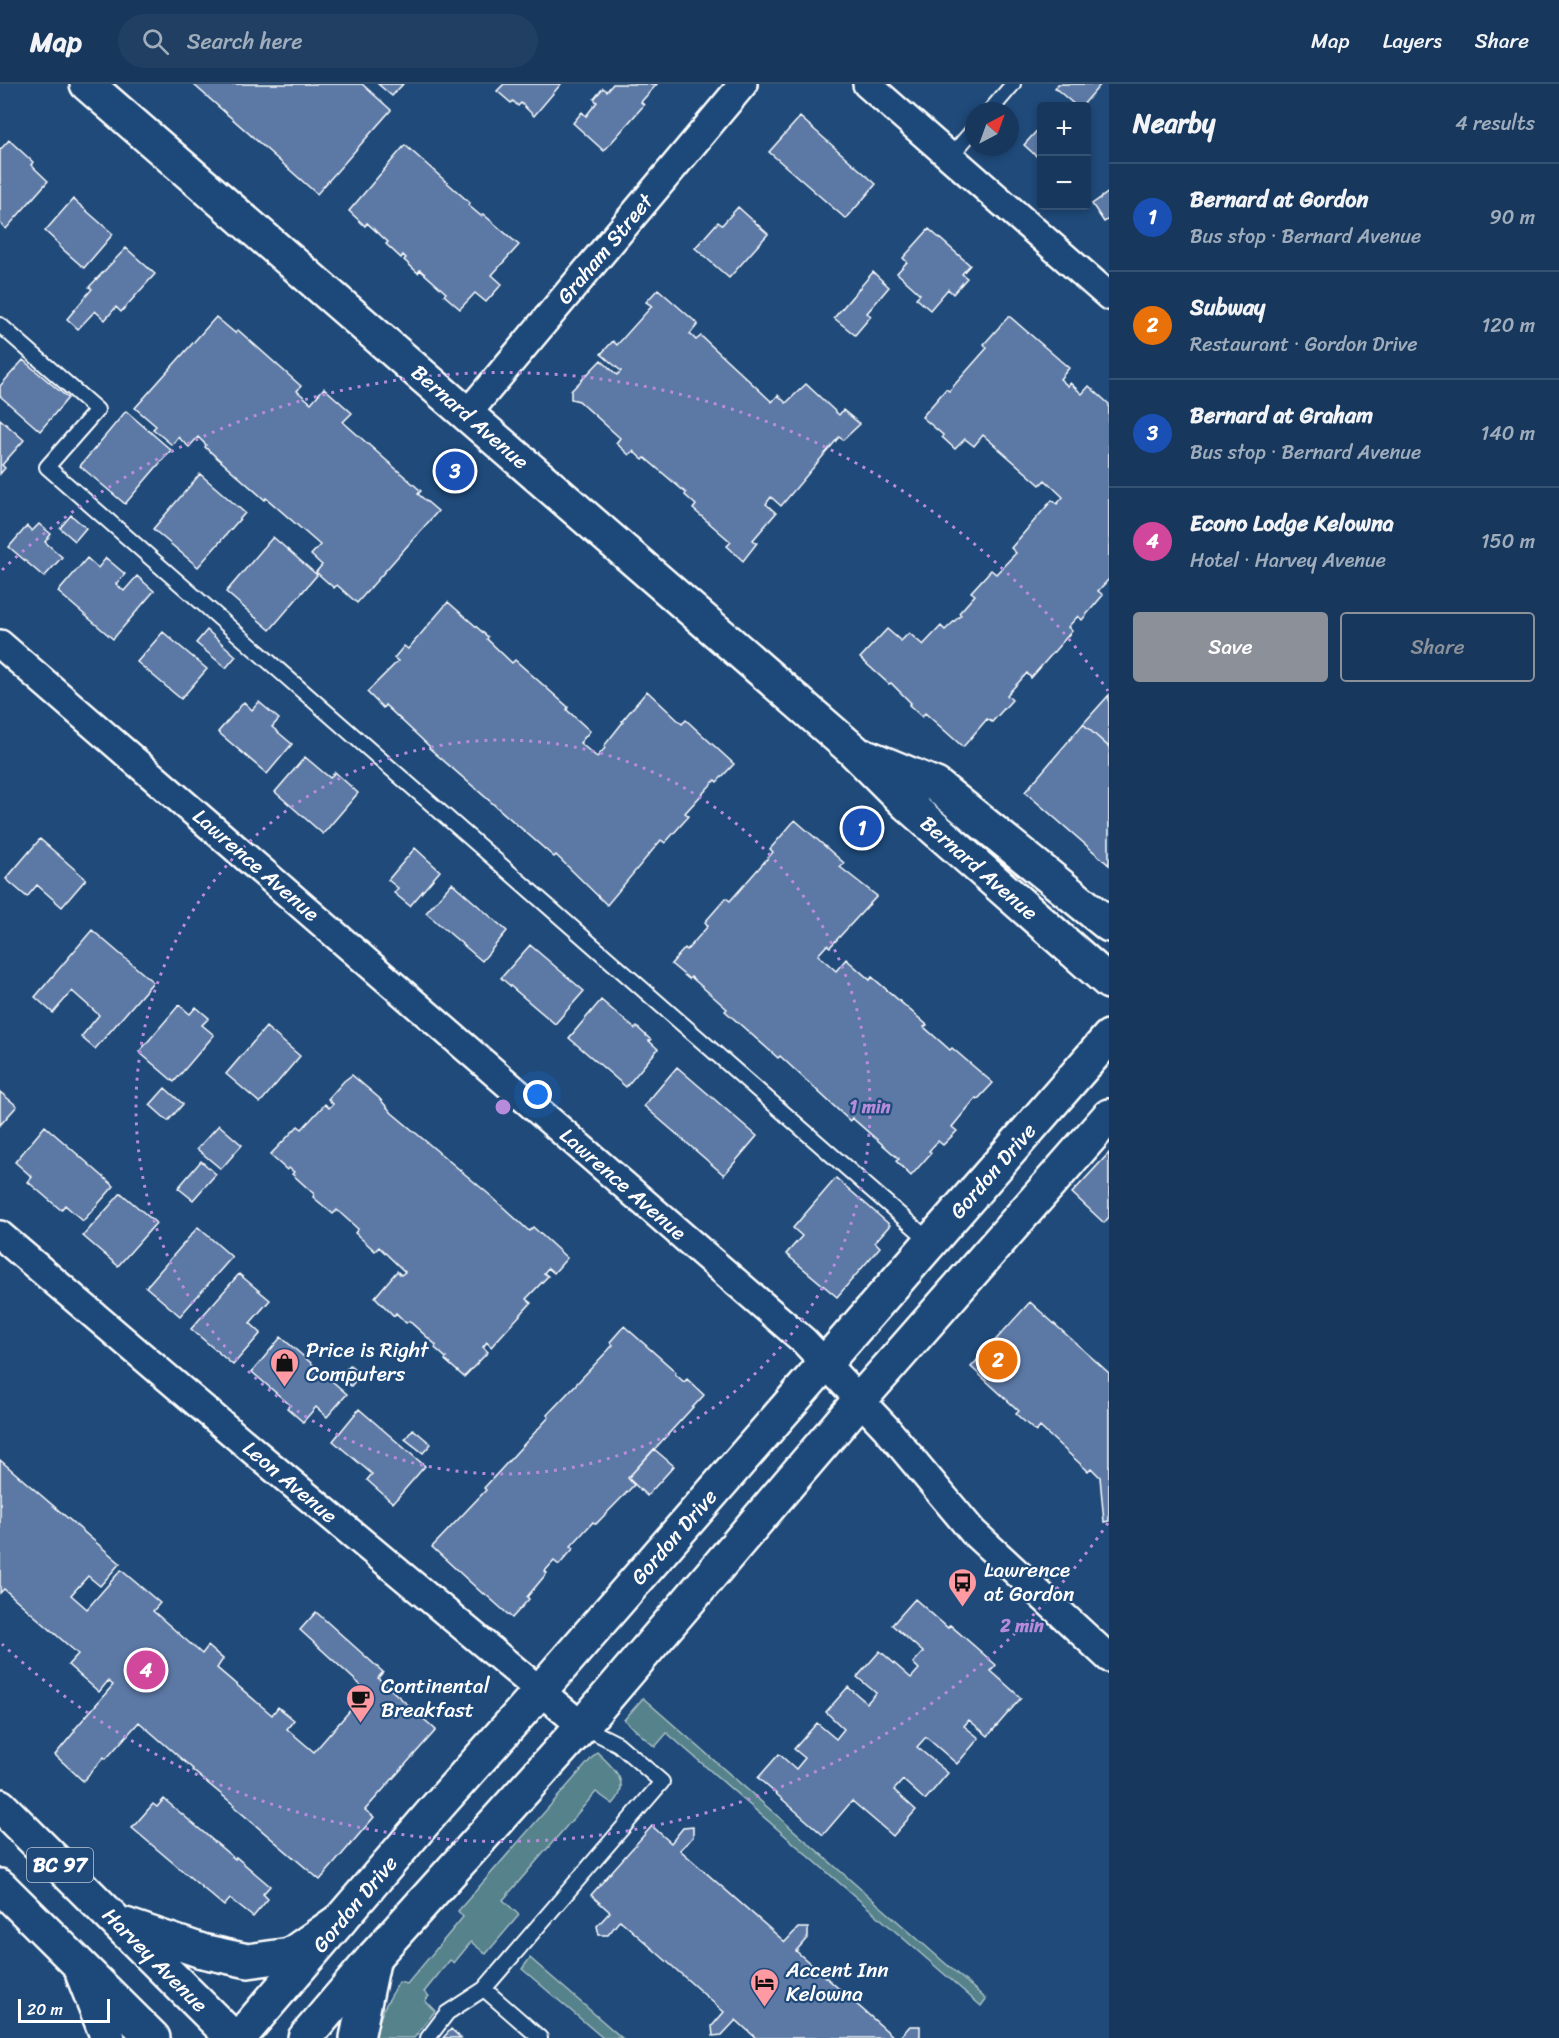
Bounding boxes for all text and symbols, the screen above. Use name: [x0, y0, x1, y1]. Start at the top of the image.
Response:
search box: [118, 14, 538, 68]
text: Map: [30, 17, 82, 66]
text: Search here: [187, 22, 303, 61]
text: Map: [1311, 22, 1350, 60]
text: Layers: [1383, 22, 1442, 60]
text: Share: [1475, 22, 1529, 60]
icon: search: [139, 25, 172, 58]
text: Nearby: [1133, 100, 1215, 146]
north arrow: [965, 102, 1019, 156]
map controls: [1037, 102, 1091, 210]
button: +: [1037, 102, 1091, 156]
text: 4 results: [1455, 106, 1535, 141]
button: −: [1037, 156, 1091, 210]
text: Bernard at Gordon: [1190, 180, 1368, 219]
street label: Graham Street: [547, 184, 664, 313]
text: 1: [1148, 200, 1157, 235]
text: 90 m: [1490, 200, 1535, 235]
text: Bus stop · Bernard Avenue: [1190, 219, 1421, 254]
text: Subway: [1190, 288, 1265, 327]
text: 2: [1147, 308, 1158, 343]
text: 120 m: [1482, 308, 1535, 343]
text: Restaurant · Gordon Drive: [1190, 327, 1417, 362]
street label: Bernard Avenue: [402, 355, 538, 480]
text: Bernard at Graham: [1190, 396, 1373, 435]
text: 3: [1147, 416, 1158, 451]
text: 140 m: [1481, 416, 1535, 451]
text: Bus stop · Bernard Avenue: [1190, 435, 1421, 470]
pin: 3: [436, 448, 474, 494]
text: Econo Lodge Kelowna: [1190, 504, 1394, 543]
text: 4: [1146, 524, 1159, 559]
text: 150 m: [1481, 524, 1535, 559]
text: Hotel · Harvey Avenue: [1190, 543, 1386, 578]
button: Save: [1133, 612, 1328, 682]
button: Share: [1340, 612, 1535, 682]
street label: Lawrence Avenue: [184, 799, 328, 931]
pin: 1: [842, 806, 882, 850]
street label: Bernard Avenue: [911, 806, 1047, 931]
your location: [523, 1080, 552, 1109]
text: 1 min: [850, 1091, 891, 1123]
centre of rings: [493, 1097, 513, 1117]
street label: Gordon Drive: [940, 1114, 1046, 1228]
street label: Lawrence Avenue: [551, 1118, 695, 1250]
place label: Price is Right Computers: [306, 1331, 430, 1393]
pin: 2: [978, 1338, 1018, 1382]
shop icon: Price is Right Computers: [269, 1346, 301, 1388]
street label: Leon Avenue: [234, 1430, 346, 1534]
street label: Gordon Drive: [621, 1480, 727, 1594]
place label: Lawrence at Gordon: [984, 1551, 1074, 1613]
bus stop icon: Lawrence at Gordon: [947, 1566, 979, 1608]
text: 2 min: [999, 1610, 1044, 1642]
pin: 4: [126, 1648, 166, 1692]
place label: Continental Breakfast: [381, 1667, 491, 1729]
cafe icon: Continental Breakfast: [344, 1682, 376, 1724]
street label: Gordon Drive: [302, 1846, 408, 1962]
road number: BC 97: [27, 1848, 93, 1882]
street label: Harvey Avenue: [93, 1898, 217, 2022]
place label: Accent Inn Kelowna: [785, 1951, 889, 2013]
hotel icon: Accent Inn Kelowna: [749, 1966, 781, 2008]
text: 20 m: [27, 1995, 63, 2024]
scale bar: [18, 1996, 110, 2024]

